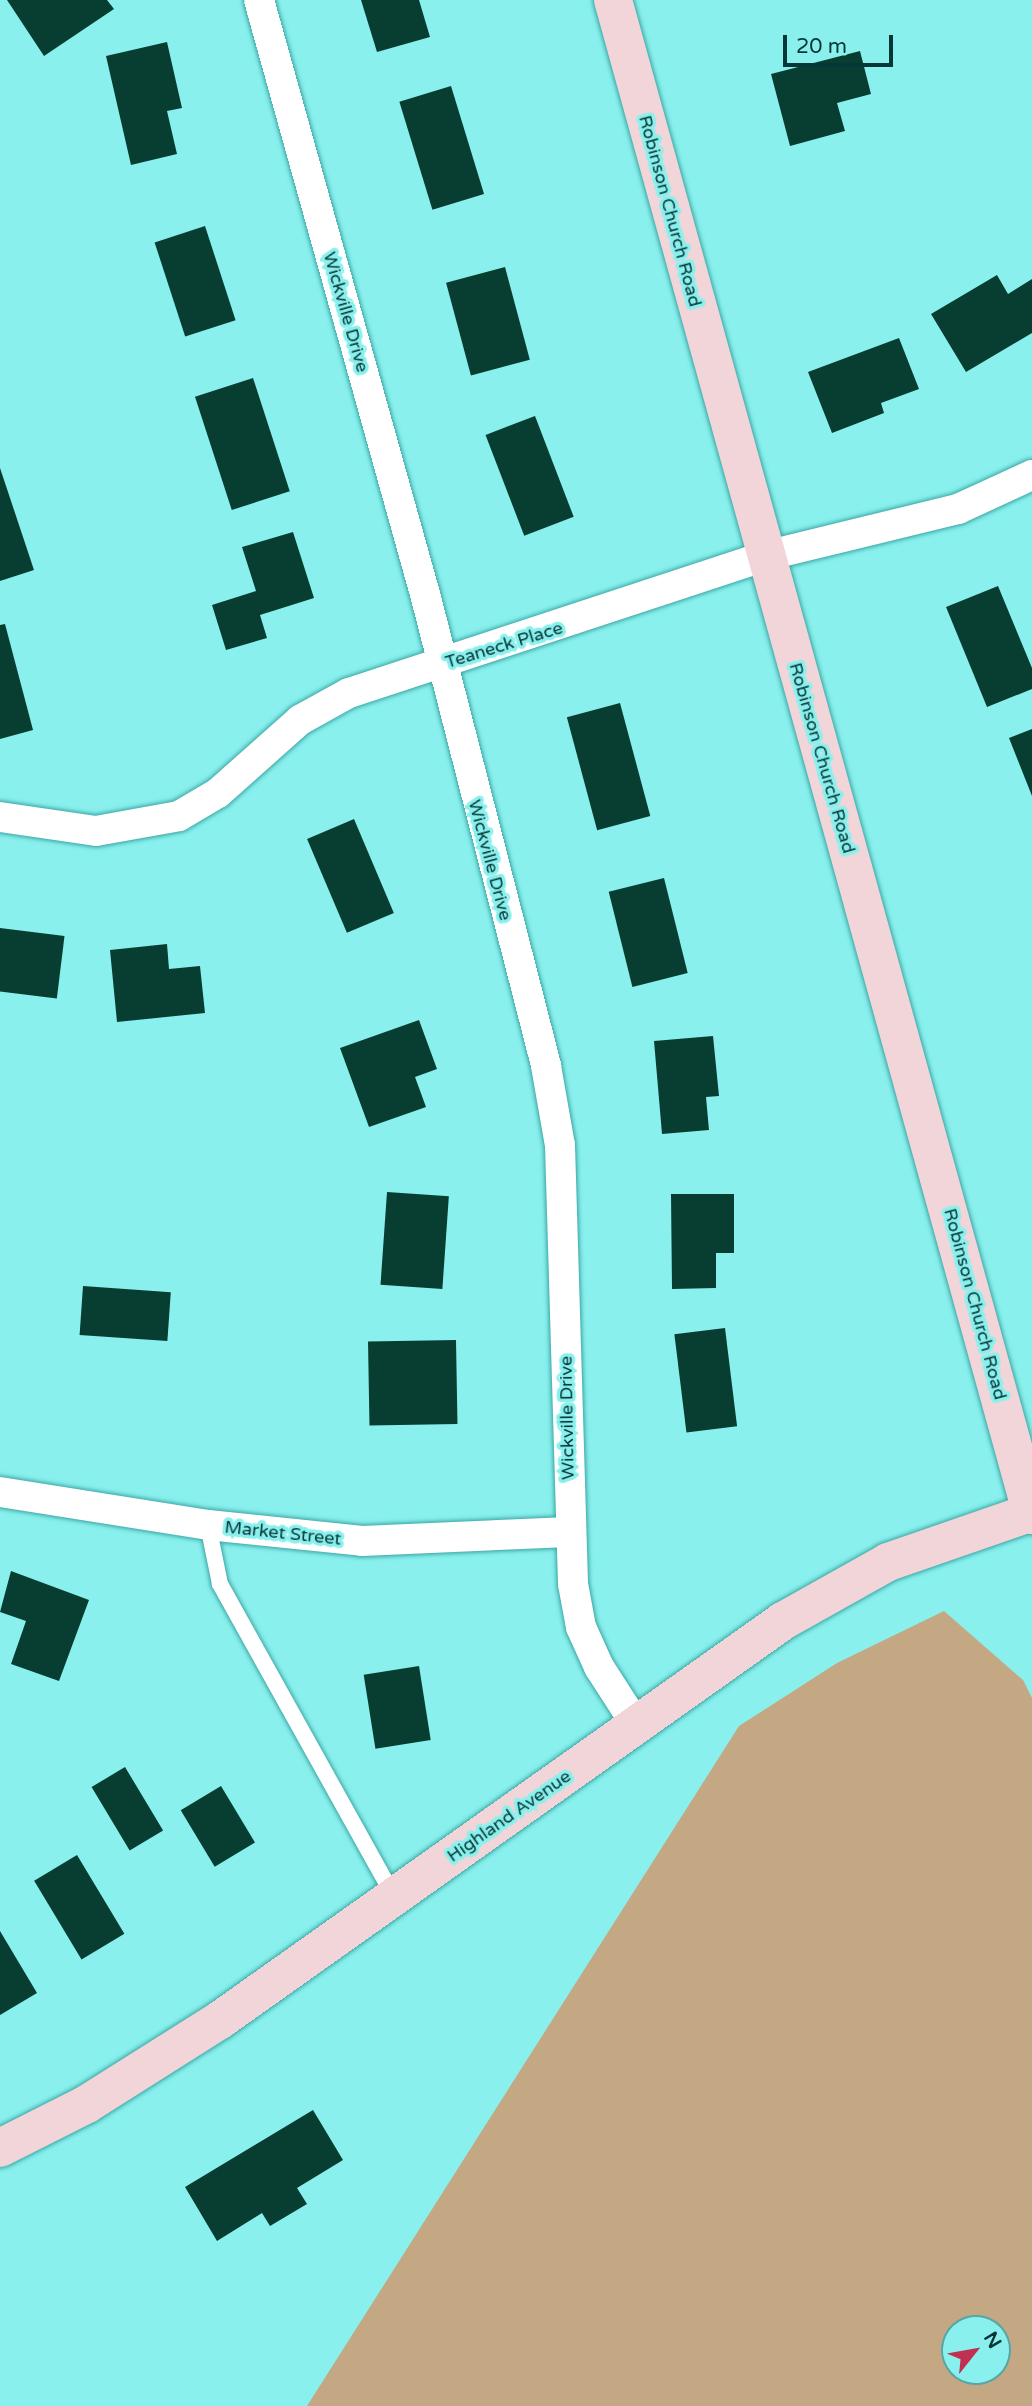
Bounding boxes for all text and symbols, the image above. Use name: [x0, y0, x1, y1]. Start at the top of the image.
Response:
scale bar: [787, 21, 897, 65]
text: 20 m: [796, 34, 847, 59]
street label: Robinson Church Road: [634, 113, 706, 309]
street label: Wickville Drive: [319, 249, 373, 375]
street label: Teaneck Place: [443, 617, 565, 673]
street label: Robinson Church Road: [784, 660, 860, 856]
street label: Wickville Drive: [464, 797, 516, 923]
street label: Robinson Church Road: [939, 1206, 1011, 1402]
street label: Wickville Drive: [555, 1356, 579, 1480]
street label: Market Street: [224, 1516, 342, 1550]
street label: Highland Avenue: [443, 1765, 575, 1867]
north arrow: [941, 2315, 1011, 2385]
text: N: [979, 2328, 1006, 2352]

